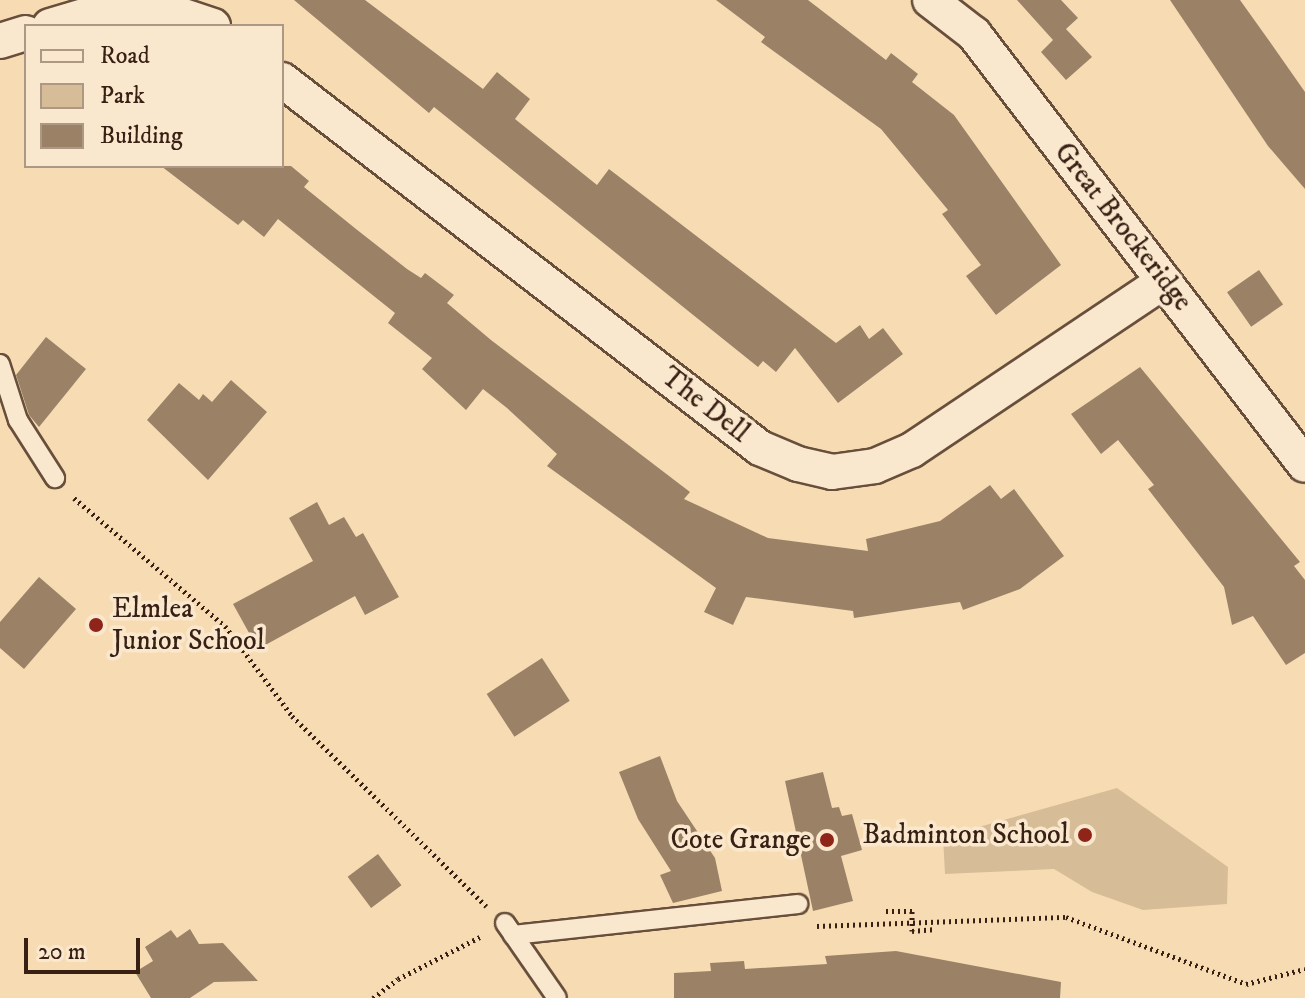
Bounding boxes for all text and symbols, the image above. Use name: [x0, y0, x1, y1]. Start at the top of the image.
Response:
legend: [24, 24, 284, 168]
text: Road: [100, 41, 150, 71]
text: Park: [100, 81, 145, 111]
text: Building: [100, 121, 183, 151]
street label: Great Brockeridge: [1047, 136, 1199, 318]
street label: The Dell: [654, 360, 756, 450]
place label: Elmlea Junior School: [112, 592, 265, 658]
marker: Elmlea Junior School: [87, 616, 105, 634]
place label: Badminton School: [863, 818, 1069, 852]
place label: Cote Grange: [670, 823, 811, 857]
marker: Badminton School: [1076, 826, 1094, 844]
marker: Cote Grange: [818, 831, 836, 849]
scale bar: [28, 922, 144, 972]
text: 20 m: [38, 937, 86, 967]

